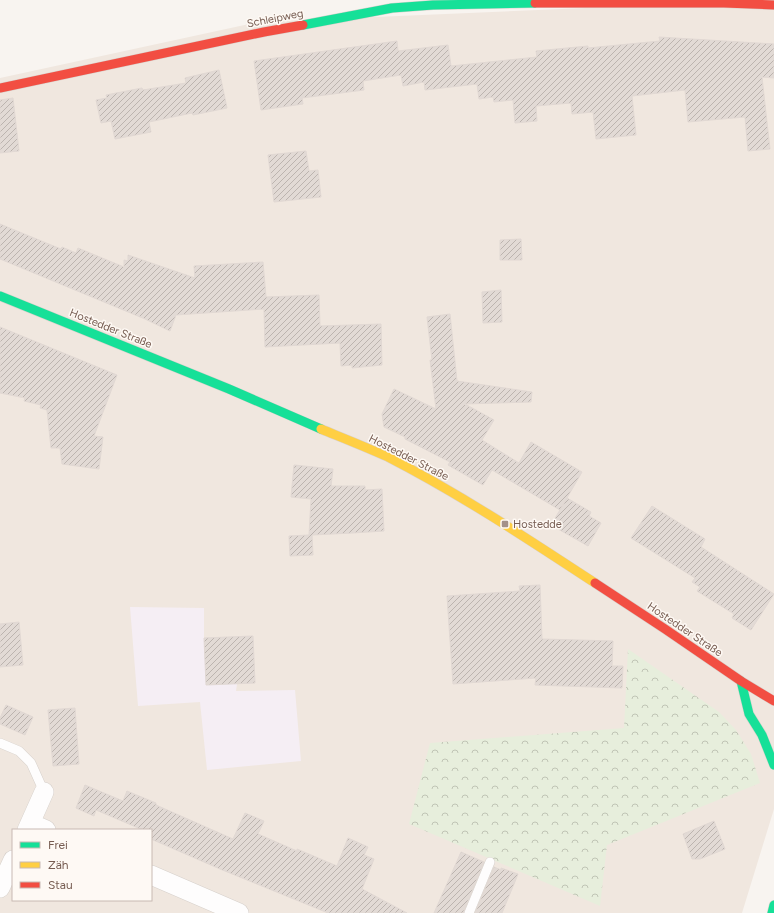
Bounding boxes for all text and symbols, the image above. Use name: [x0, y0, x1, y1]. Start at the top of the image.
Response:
street label: Schleipweg: [246, 7, 304, 30]
street label: Hostedder Straße: [68, 306, 154, 351]
street label: Hostedder Straße: [367, 432, 451, 483]
place label: Hostedde: [513, 518, 562, 531]
marker: Hostedde: [500, 519, 510, 529]
street label: Hostedder Straße: [645, 600, 725, 659]
legend: [12, 829, 152, 901]
text: Frei: [48, 838, 68, 852]
text: Zäh: [48, 858, 69, 872]
text: Stau: [48, 878, 73, 892]

